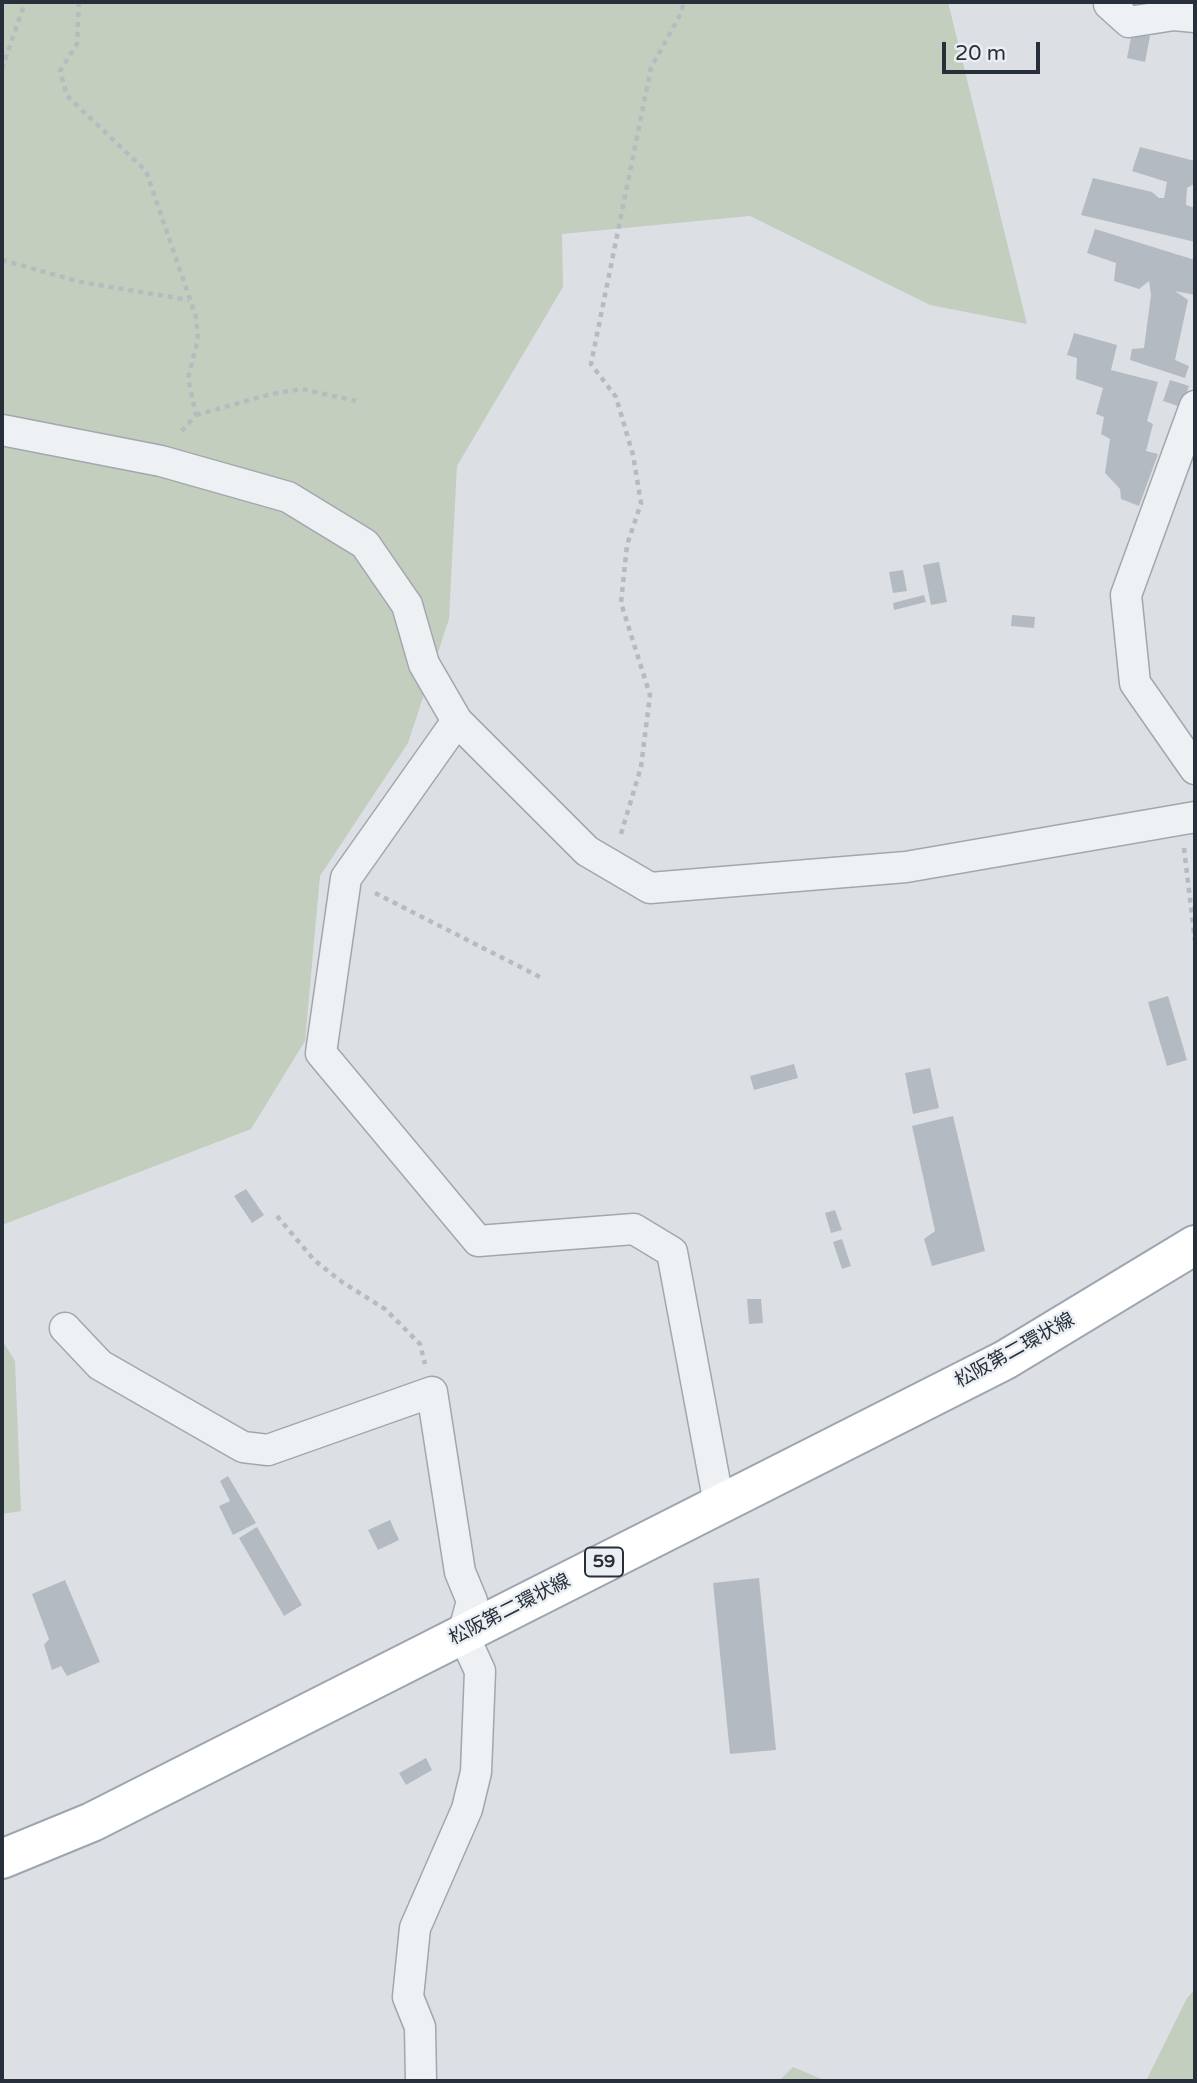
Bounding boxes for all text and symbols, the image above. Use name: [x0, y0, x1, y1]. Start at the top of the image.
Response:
scale bar: [945, 28, 1043, 72]
text: 20 m: [955, 41, 1006, 66]
street label: 松阪第二環状線: [951, 1309, 1079, 1393]
road number: 59: [585, 1548, 623, 1576]
street label: 松阪第二環状線: [446, 1570, 574, 1650]

